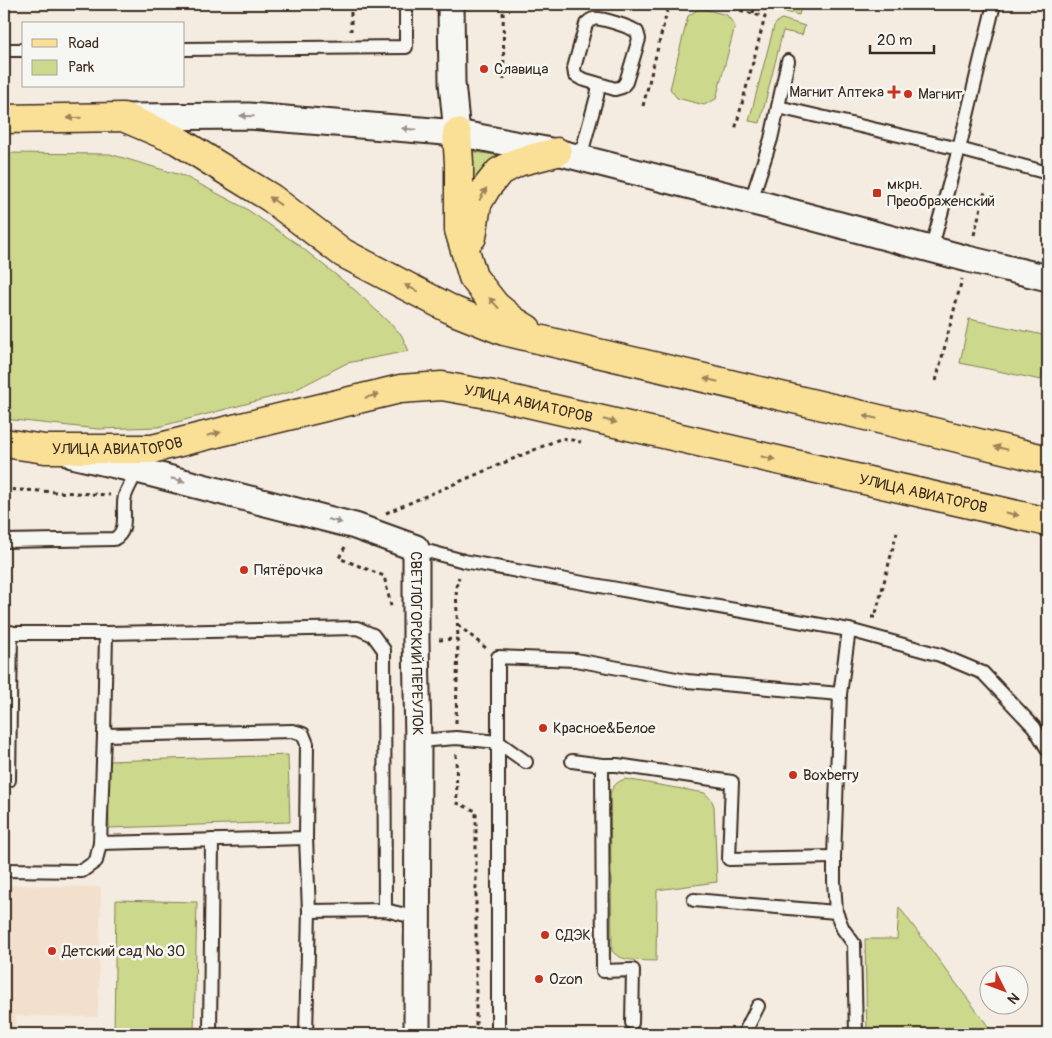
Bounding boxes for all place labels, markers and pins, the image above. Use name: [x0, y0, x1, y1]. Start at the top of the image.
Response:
place label: Славица: [494, 60, 549, 79]
marker: Славица: [478, 63, 490, 75]
place label: Магнит Аптека: [789, 83, 884, 102]
place label: Магнит: [918, 85, 963, 104]
marker: Магнит Аптека: [888, 86, 900, 98]
marker: Магнит: [902, 88, 914, 100]
place label: мкрн. Преображенский: [887, 175, 995, 211]
marker: мкрн. Преображенский: [871, 187, 883, 199]
place label: Пятёрочка: [254, 561, 323, 580]
marker: Пятёрочка: [238, 564, 250, 576]
place label: Красное&Белое: [553, 719, 656, 738]
marker: Красное&Белое: [537, 722, 549, 734]
place label: Boxberry: [803, 766, 859, 785]
marker: Boxberry: [787, 769, 799, 781]
place label: СДЭК: [555, 926, 591, 945]
marker: СДЭК: [539, 929, 551, 941]
place label: Детский сад № 30: [61, 942, 185, 961]
marker: Детский сад № 30: [46, 945, 58, 957]
place label: Ozon: [549, 970, 583, 989]
marker: Ozon: [533, 973, 545, 985]

